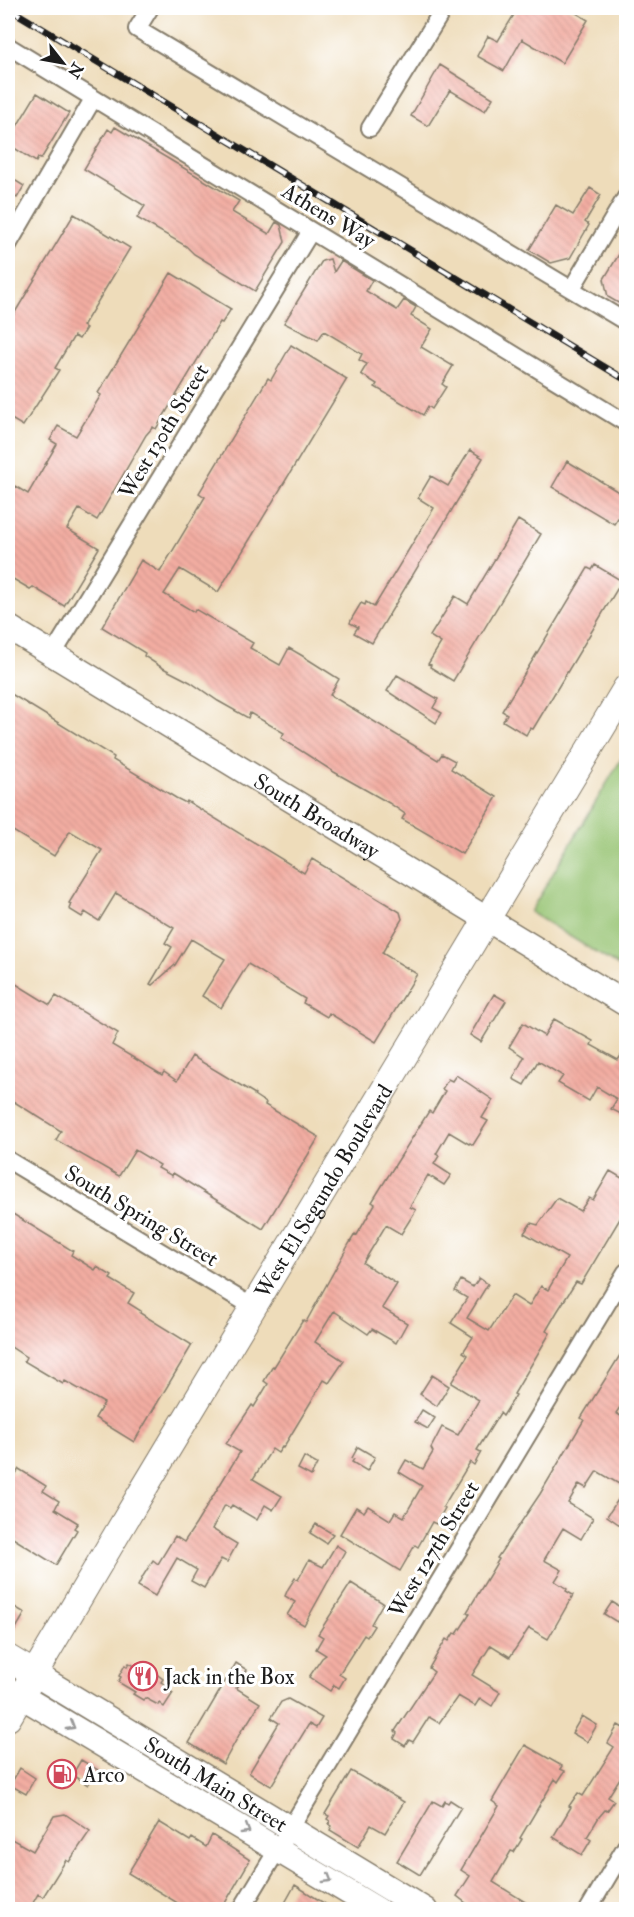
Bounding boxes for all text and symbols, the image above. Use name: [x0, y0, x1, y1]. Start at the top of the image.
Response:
north arrow: [33, 33, 93, 93]
text: N: [62, 58, 88, 82]
street label: Athens Way: [276, 176, 381, 255]
street label: West 130th Street: [112, 359, 215, 505]
street label: South Broadway: [248, 767, 385, 866]
street label: West El Segundo Boulevard: [248, 1079, 399, 1304]
street label: South Spring Street: [59, 1159, 224, 1274]
street label: West 127th Street: [382, 1476, 486, 1624]
restaurant icon: Jack in the Box: [127, 1660, 159, 1692]
place label: Jack in the Box: [163, 1663, 295, 1691]
one-way arrow: [65, 1719, 75, 1730]
street label: South Main Street: [139, 1731, 292, 1839]
fuel station icon: Arco: [46, 1758, 78, 1790]
place label: Arco: [82, 1761, 124, 1789]
one-way arrow: [240, 1823, 250, 1835]
one-way arrow: [322, 1872, 332, 1884]

